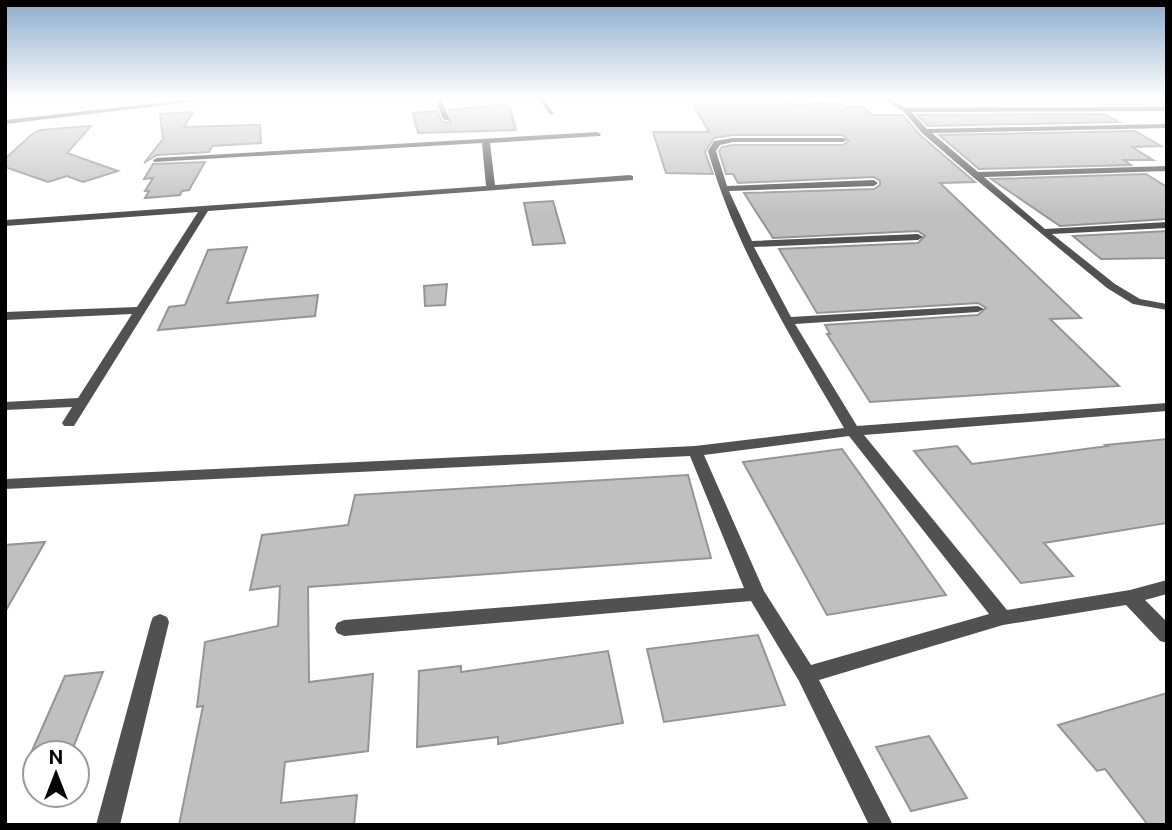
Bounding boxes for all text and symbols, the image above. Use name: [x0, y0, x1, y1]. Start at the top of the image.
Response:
north arrow: [21, 739, 91, 809]
text: N: [49, 746, 63, 768]

